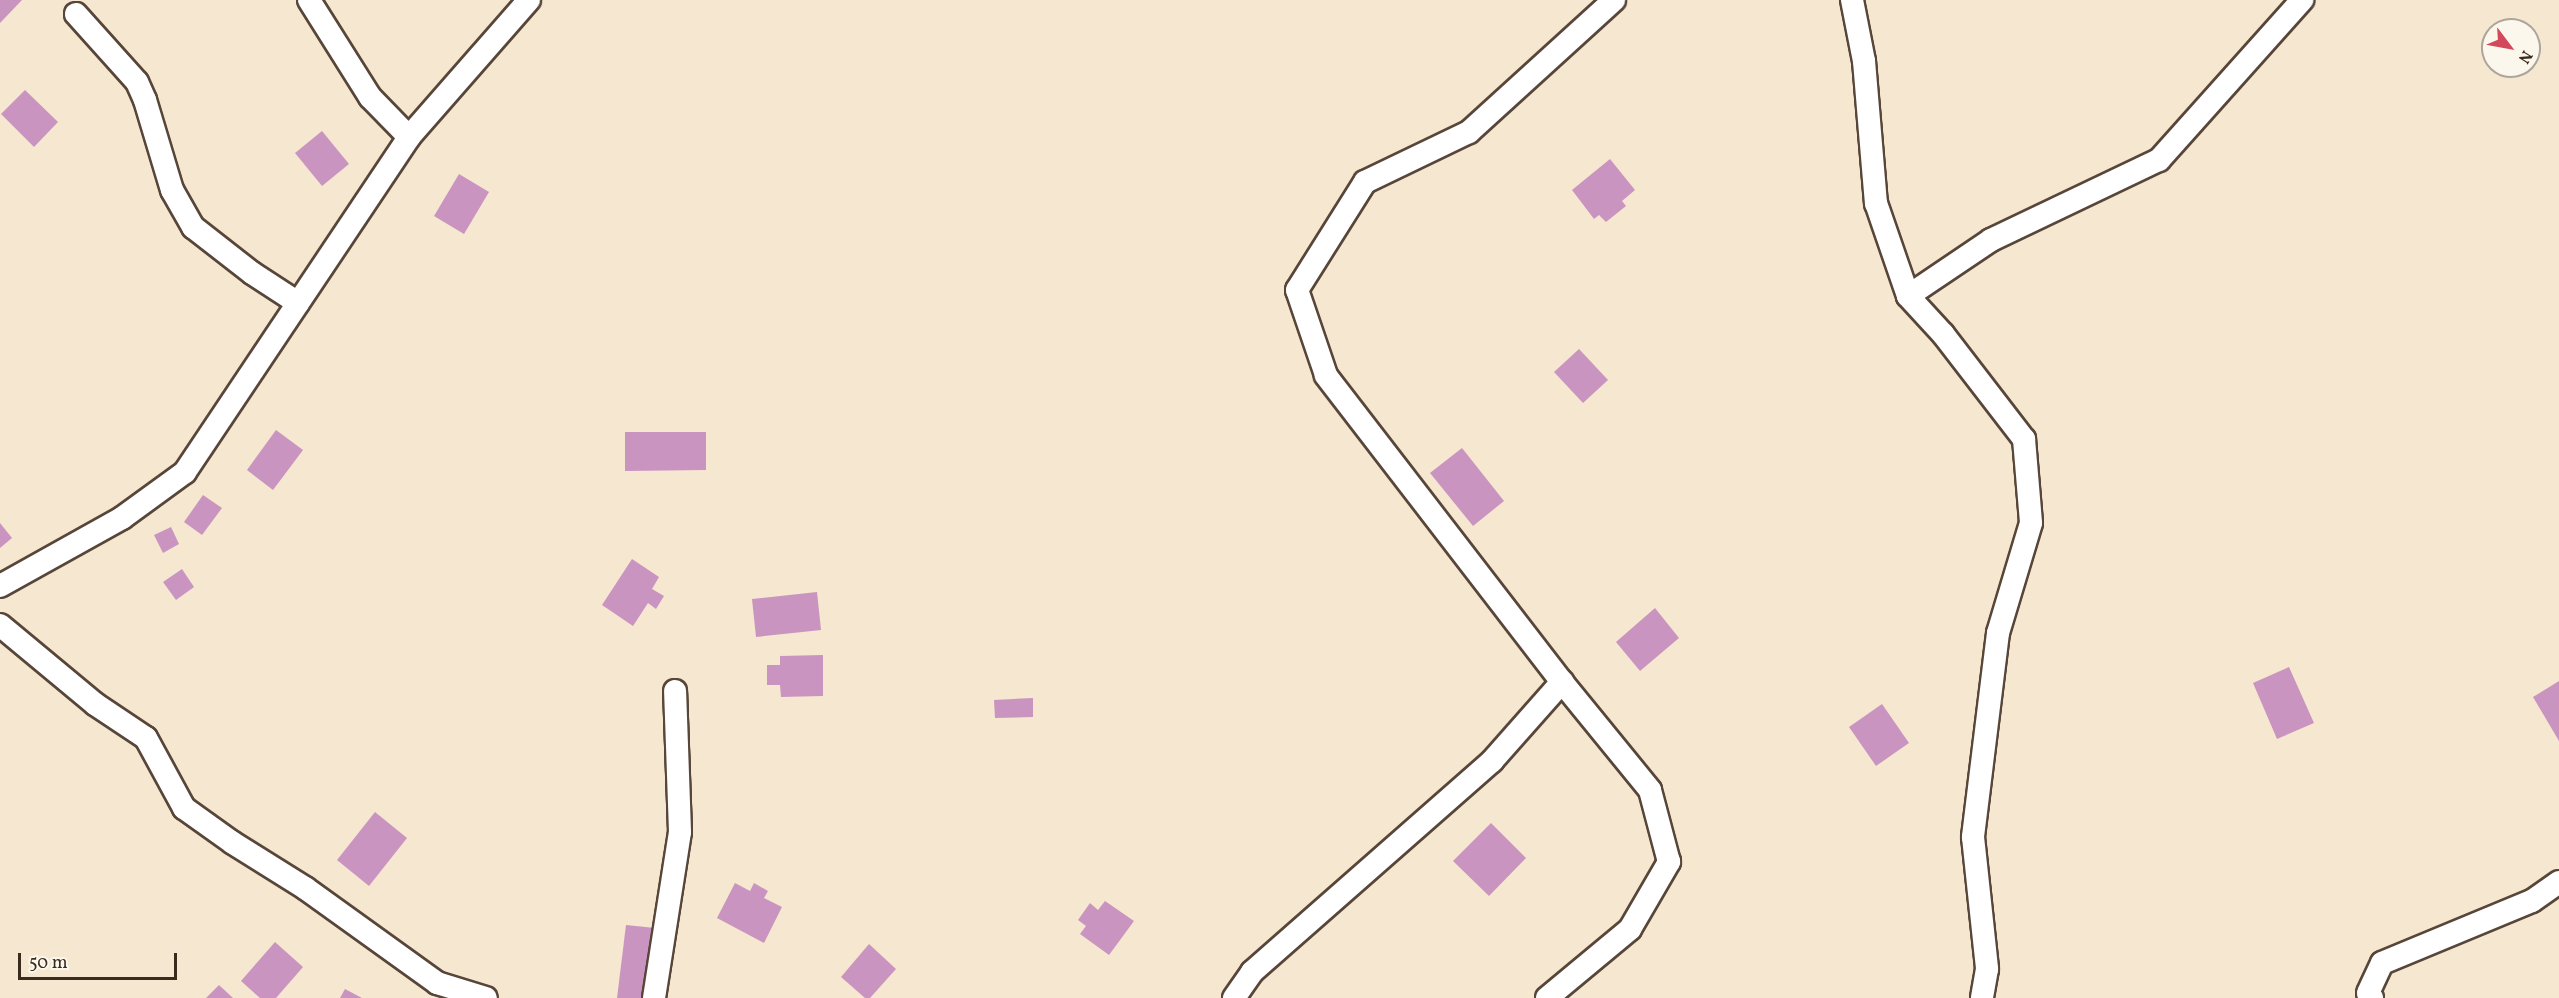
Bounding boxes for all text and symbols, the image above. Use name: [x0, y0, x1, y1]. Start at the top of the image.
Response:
north arrow: [2481, 18, 2541, 78]
text: N: [2512, 46, 2537, 67]
scale bar: [21, 941, 180, 979]
text: 50 m: [29, 951, 68, 976]

